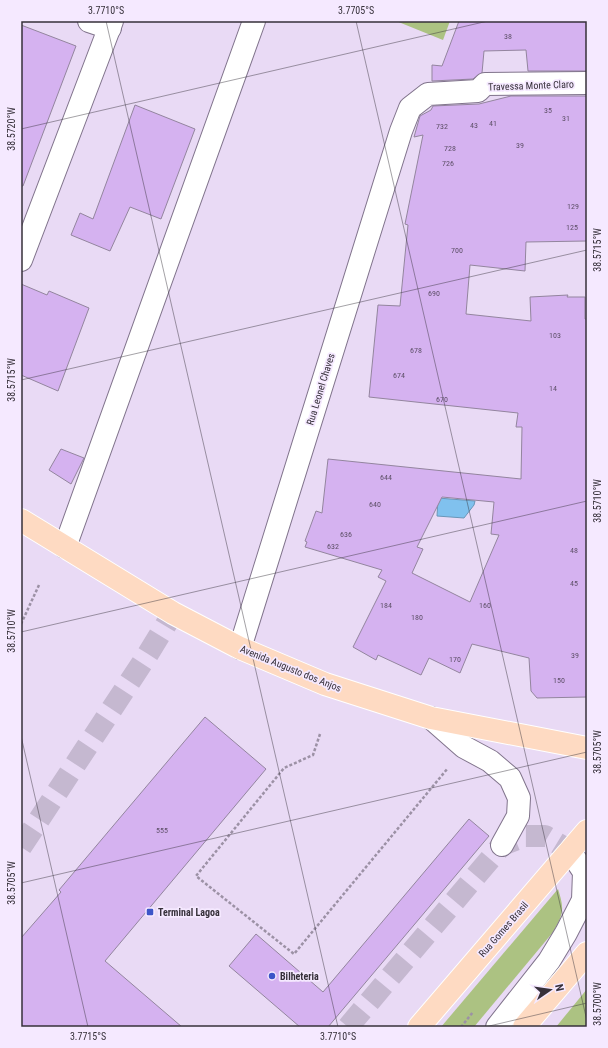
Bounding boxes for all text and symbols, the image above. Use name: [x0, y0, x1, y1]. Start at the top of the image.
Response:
text: 3.7710°S: [88, 5, 124, 16]
text: 3.7705°S: [338, 5, 374, 16]
house number: 38: [504, 32, 512, 41]
street label: Travessa Monte Claro: [488, 79, 574, 92]
house number: 35: [544, 106, 552, 115]
text: 38.5720°W: [6, 107, 17, 151]
house number: 31: [562, 114, 570, 123]
house number: 41: [489, 119, 497, 128]
house number: 43: [470, 121, 478, 130]
house number: 732: [436, 122, 448, 131]
house number: 39: [516, 141, 524, 150]
house number: 728: [444, 144, 456, 153]
house number: 726: [442, 159, 454, 168]
house number: 129: [567, 202, 579, 211]
house number: 125: [566, 223, 578, 232]
text: 38.5715°W: [592, 228, 603, 272]
house number: 700: [451, 246, 463, 255]
house number: 690: [428, 289, 440, 298]
house number: 103: [549, 331, 561, 340]
house number: 678: [410, 346, 422, 355]
street label: Rua Leonel Chaves: [304, 352, 337, 426]
text: 38.5715°W: [6, 358, 17, 402]
house number: 674: [393, 371, 405, 380]
house number: 14: [549, 384, 557, 393]
house number: 670: [436, 395, 448, 404]
house number: 644: [380, 473, 392, 482]
text: 38.5710°W: [592, 479, 603, 523]
house number: 640: [369, 500, 381, 509]
house number: 636: [340, 530, 352, 539]
house number: 632: [327, 542, 339, 551]
house number: 48: [570, 546, 578, 555]
house number: 45: [570, 579, 578, 588]
house number: 184: [380, 601, 392, 610]
house number: 160: [479, 601, 491, 610]
text: 38.5710°W: [6, 609, 17, 653]
house number: 180: [411, 613, 423, 622]
street label: Avenida Augusto dos Anjos: [239, 643, 343, 694]
house number: 39: [571, 651, 579, 660]
house number: 170: [449, 655, 461, 664]
house number: 150: [553, 676, 565, 685]
text: 38.5705°W: [592, 730, 603, 774]
house number: 555: [156, 826, 168, 835]
text: 38.5705°W: [6, 861, 17, 905]
street label: Rua Gomes Brasil: [476, 899, 530, 959]
marker: Terminal Lagoa: [145, 907, 155, 917]
place label: Terminal Lagoa: [158, 907, 220, 918]
north arrow: [530, 970, 570, 1010]
marker: Bilheteria: [267, 971, 277, 981]
place label: Bilheteria: [280, 971, 319, 982]
text: 38.5700°W: [592, 982, 603, 1026]
text: N: [552, 983, 566, 993]
text: 3.7715°S: [70, 1031, 106, 1042]
text: 3.7710°S: [320, 1031, 356, 1042]

